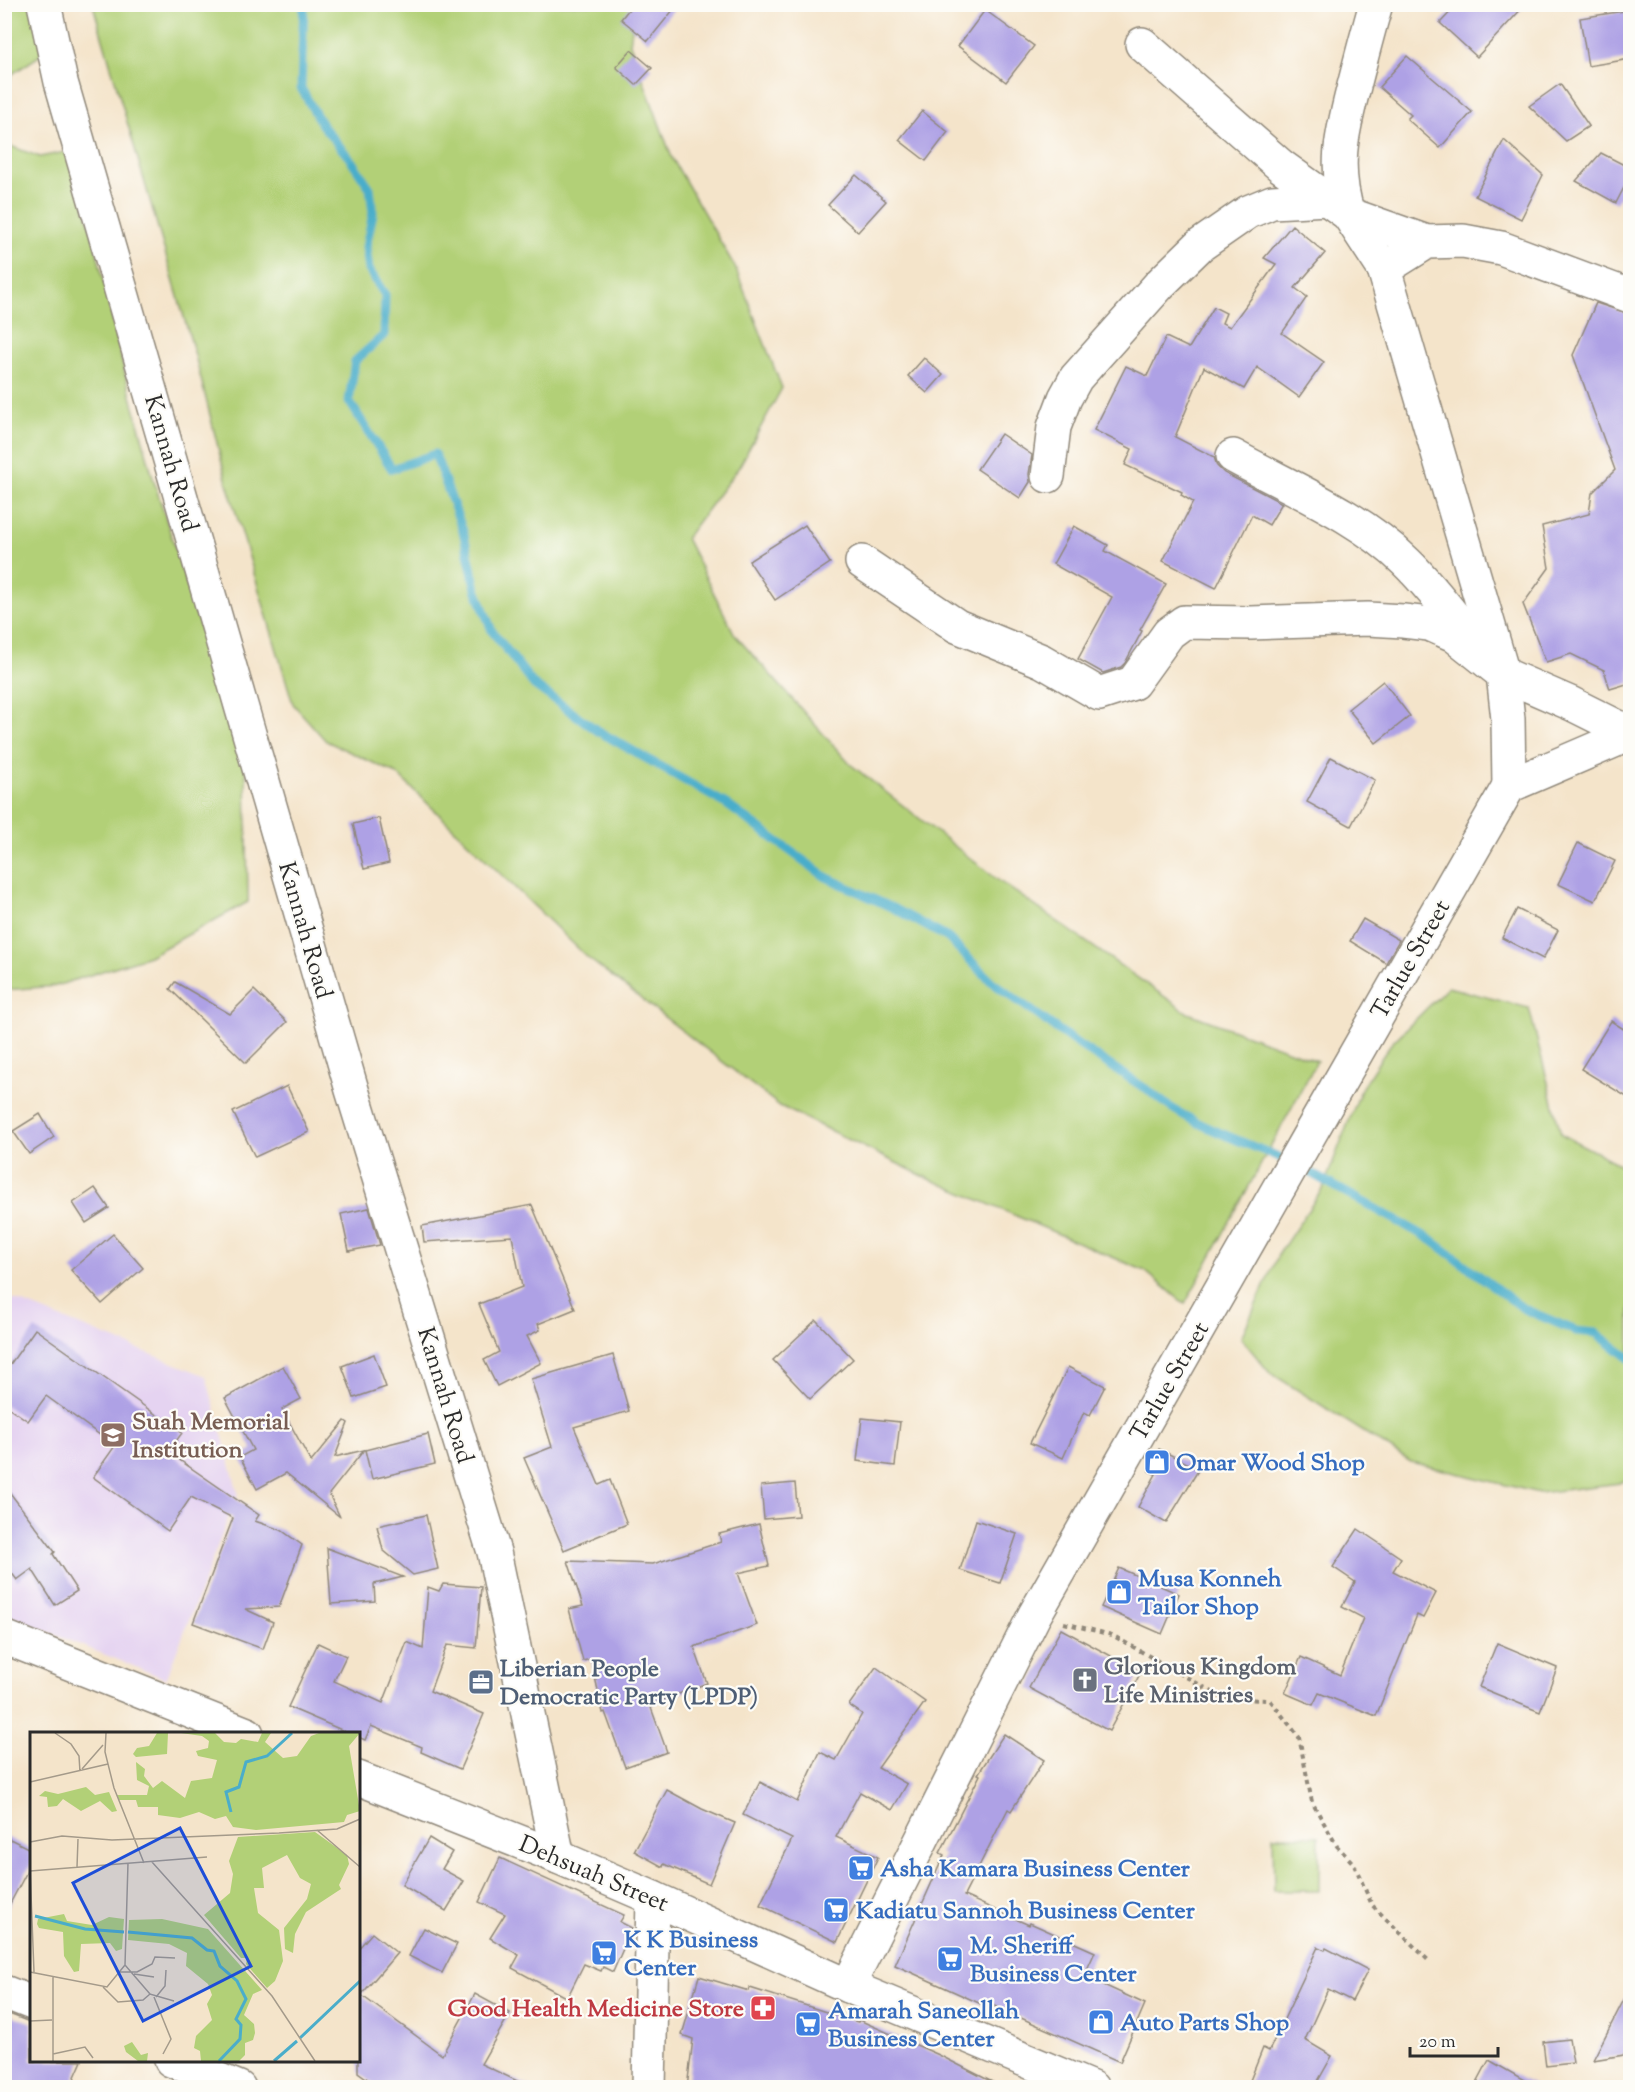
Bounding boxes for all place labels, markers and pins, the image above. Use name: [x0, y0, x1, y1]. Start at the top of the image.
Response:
place label: Suah Memorial Institution: [132, 1406, 290, 1468]
school or university icon: Suah Memorial Institution: [98, 1420, 128, 1450]
shop icon: Omar Wood Shop: [1142, 1447, 1172, 1477]
place label: Omar Wood Shop: [1176, 1447, 1365, 1481]
place label: Musa Konneh Tailor Shop: [1138, 1563, 1283, 1625]
shop icon: Musa Konneh Tailor Shop: [1104, 1577, 1134, 1607]
place label: Glorious Kingdom Life Ministries: [1104, 1651, 1297, 1713]
place label: Liberian People Democratic Party (LPDP): [500, 1653, 758, 1715]
church icon: Glorious Kingdom Life Ministries: [1070, 1665, 1100, 1695]
office icon: Liberian People Democratic Party (LPDP): [466, 1667, 496, 1697]
supermarket icon: Asha Kamara Business Center: [846, 1853, 876, 1883]
place label: Asha Kamara Business Center: [880, 1853, 1191, 1887]
supermarket icon: Kadiatu Sannoh Business Center: [821, 1895, 851, 1925]
place label: Kadiatu Sannoh Business Center: [856, 1895, 1196, 1929]
place label: K K Business Center: [624, 1924, 758, 1986]
place label: M. Sheriff Business Center: [970, 1930, 1137, 1992]
supermarket icon: K K Business Center: [589, 1938, 619, 1968]
supermarket icon: M. Sheriff Business Center: [935, 1944, 965, 1974]
place label: Good Health Medicine Store: [447, 1993, 744, 2027]
pharmacy icon: Good Health Medicine Store: [748, 1993, 778, 2023]
place label: Amarah Saneollah Business Center: [828, 1995, 1020, 2057]
shop icon: Auto Parts Shop: [1086, 2007, 1116, 2037]
place label: Auto Parts Shop: [1120, 2007, 1289, 2041]
supermarket icon: Amarah Saneollah Business Center: [793, 2009, 823, 2039]

